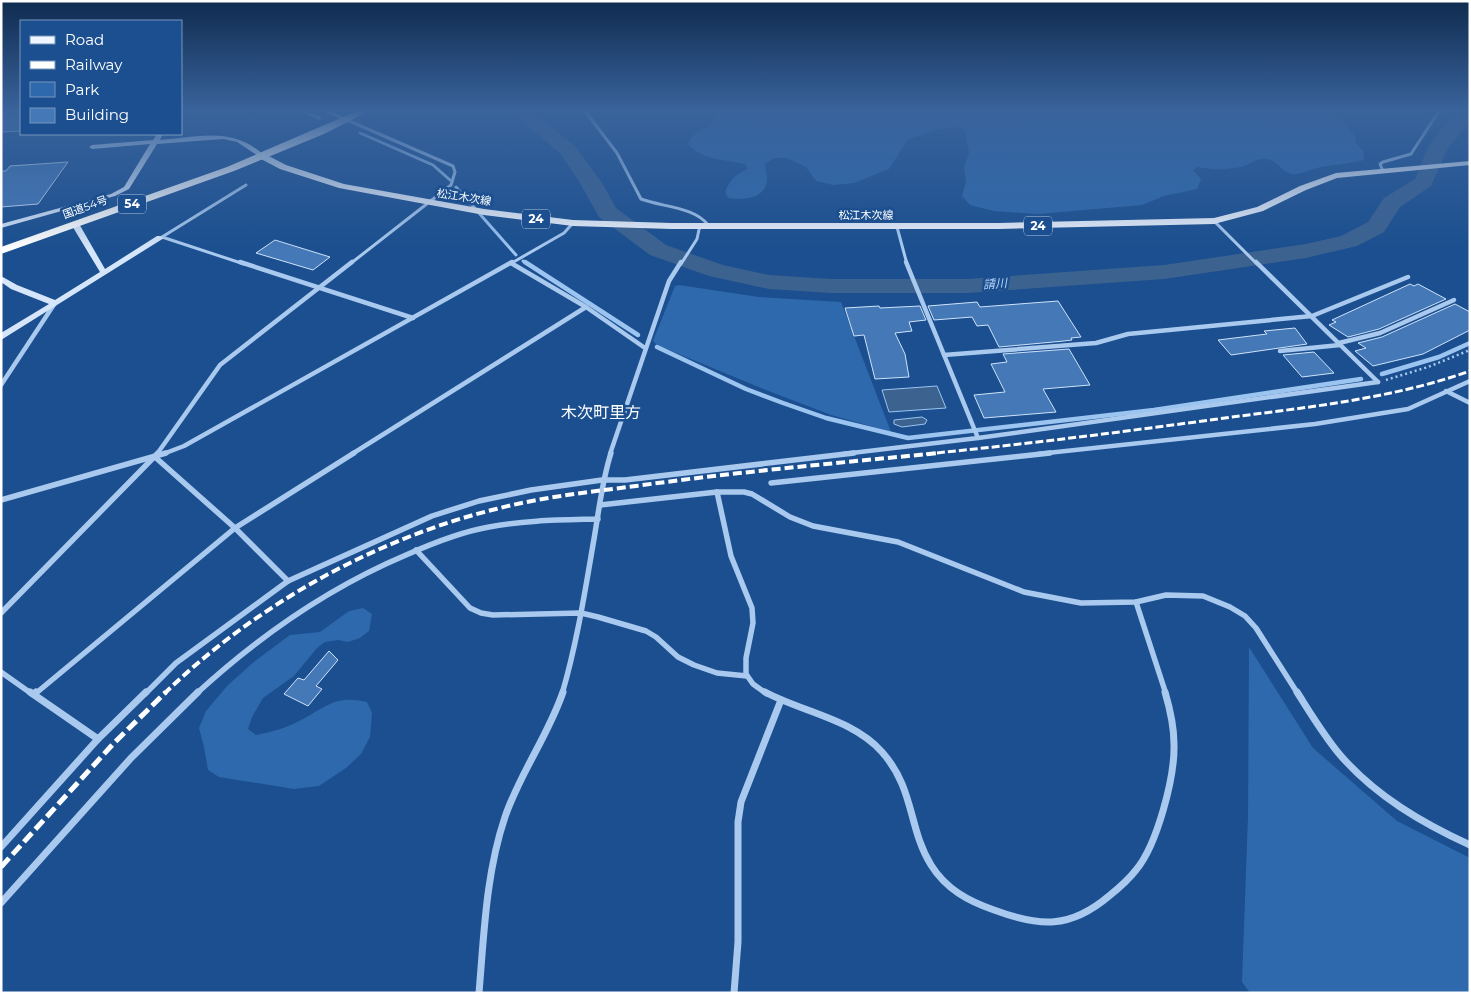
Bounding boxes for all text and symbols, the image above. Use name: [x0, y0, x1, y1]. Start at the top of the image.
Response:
legend: [20, 20, 182, 135]
text: Road: [65, 30, 104, 49]
text: Railway: [65, 55, 123, 74]
text: Park: [65, 80, 99, 99]
text: Building: [65, 105, 129, 124]
street label: 松江木次線: [436, 186, 492, 208]
street label: 国道54号: [61, 192, 109, 222]
road number: 54: [118, 194, 146, 213]
street label: 松江木次線: [839, 208, 894, 222]
road number: 24: [522, 210, 550, 228]
road number: 24: [1024, 217, 1052, 236]
water label: 請川: [982, 275, 1009, 292]
district label: 木次町里方: [561, 403, 641, 422]

